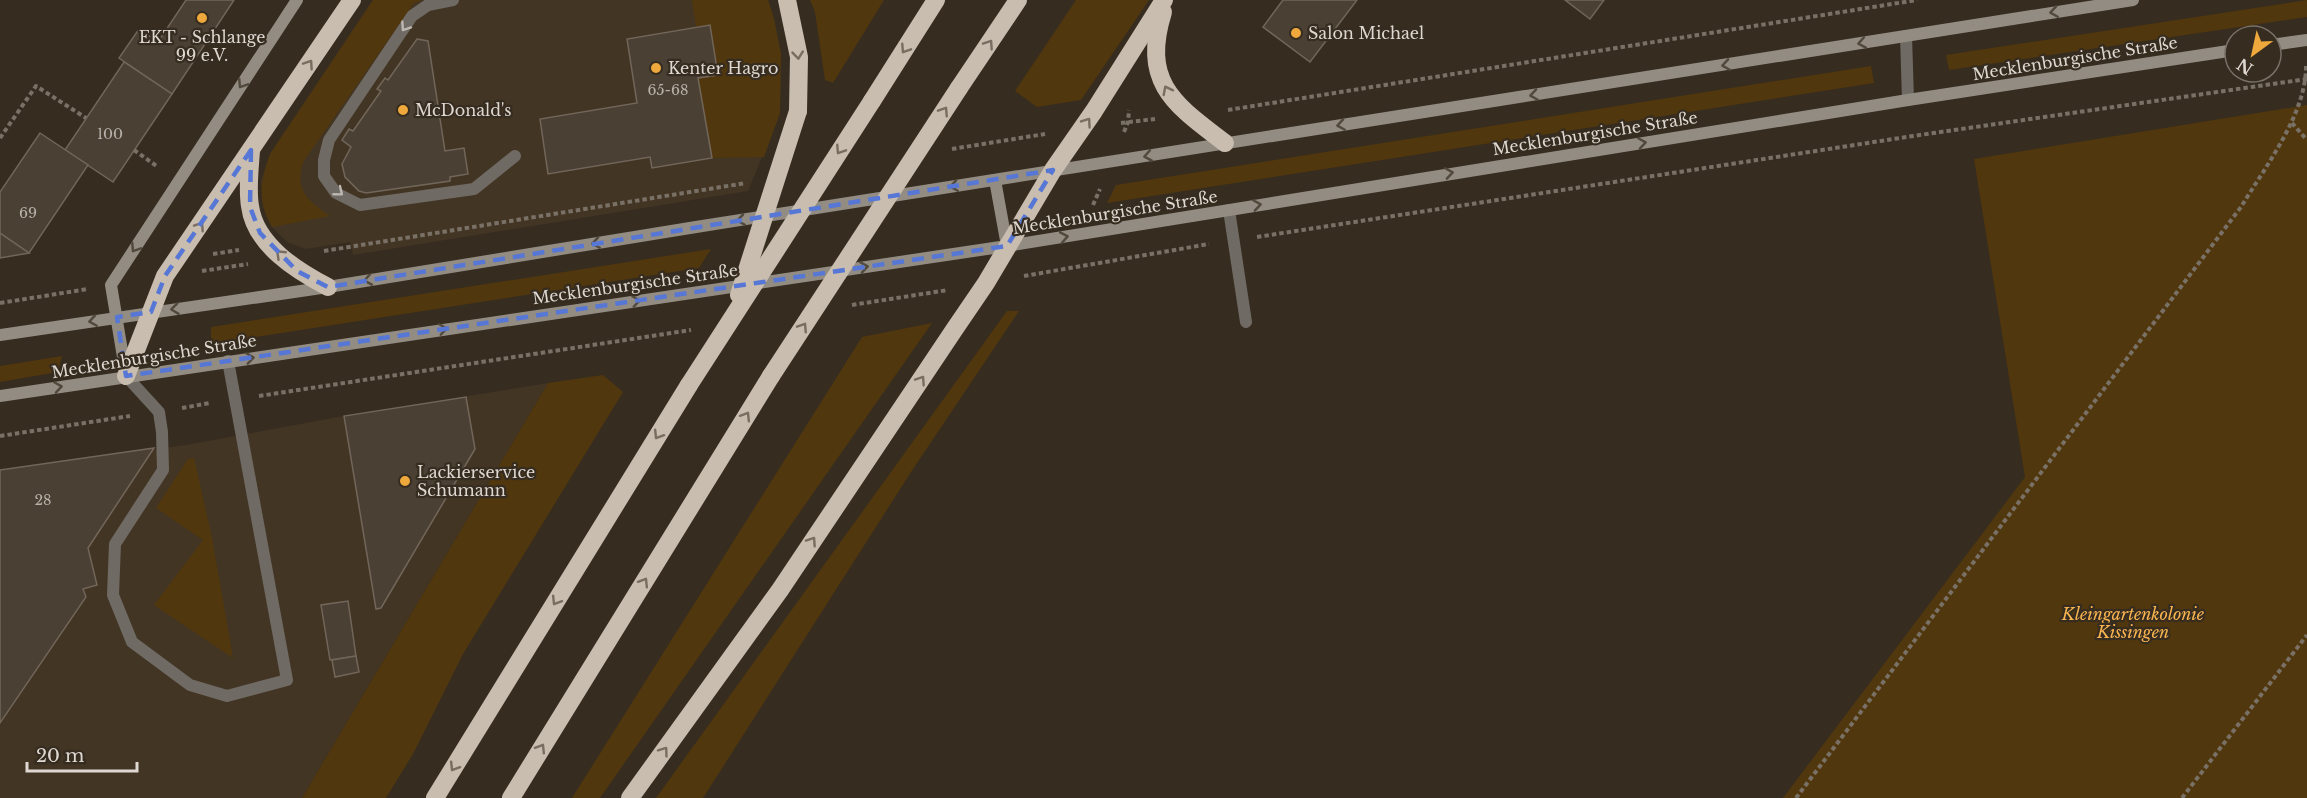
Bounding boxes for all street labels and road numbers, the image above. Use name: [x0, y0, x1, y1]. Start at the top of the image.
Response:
street label: Mecklenburgische Straße: [1971, 32, 2179, 84]
street label: Mecklenburgische Straße: [1491, 107, 1699, 159]
street label: Mecklenburgische Straße: [1011, 186, 1219, 238]
street label: Mecklenburgische Straße: [531, 260, 739, 308]
street label: Mecklenburgische Straße: [50, 330, 258, 382]

